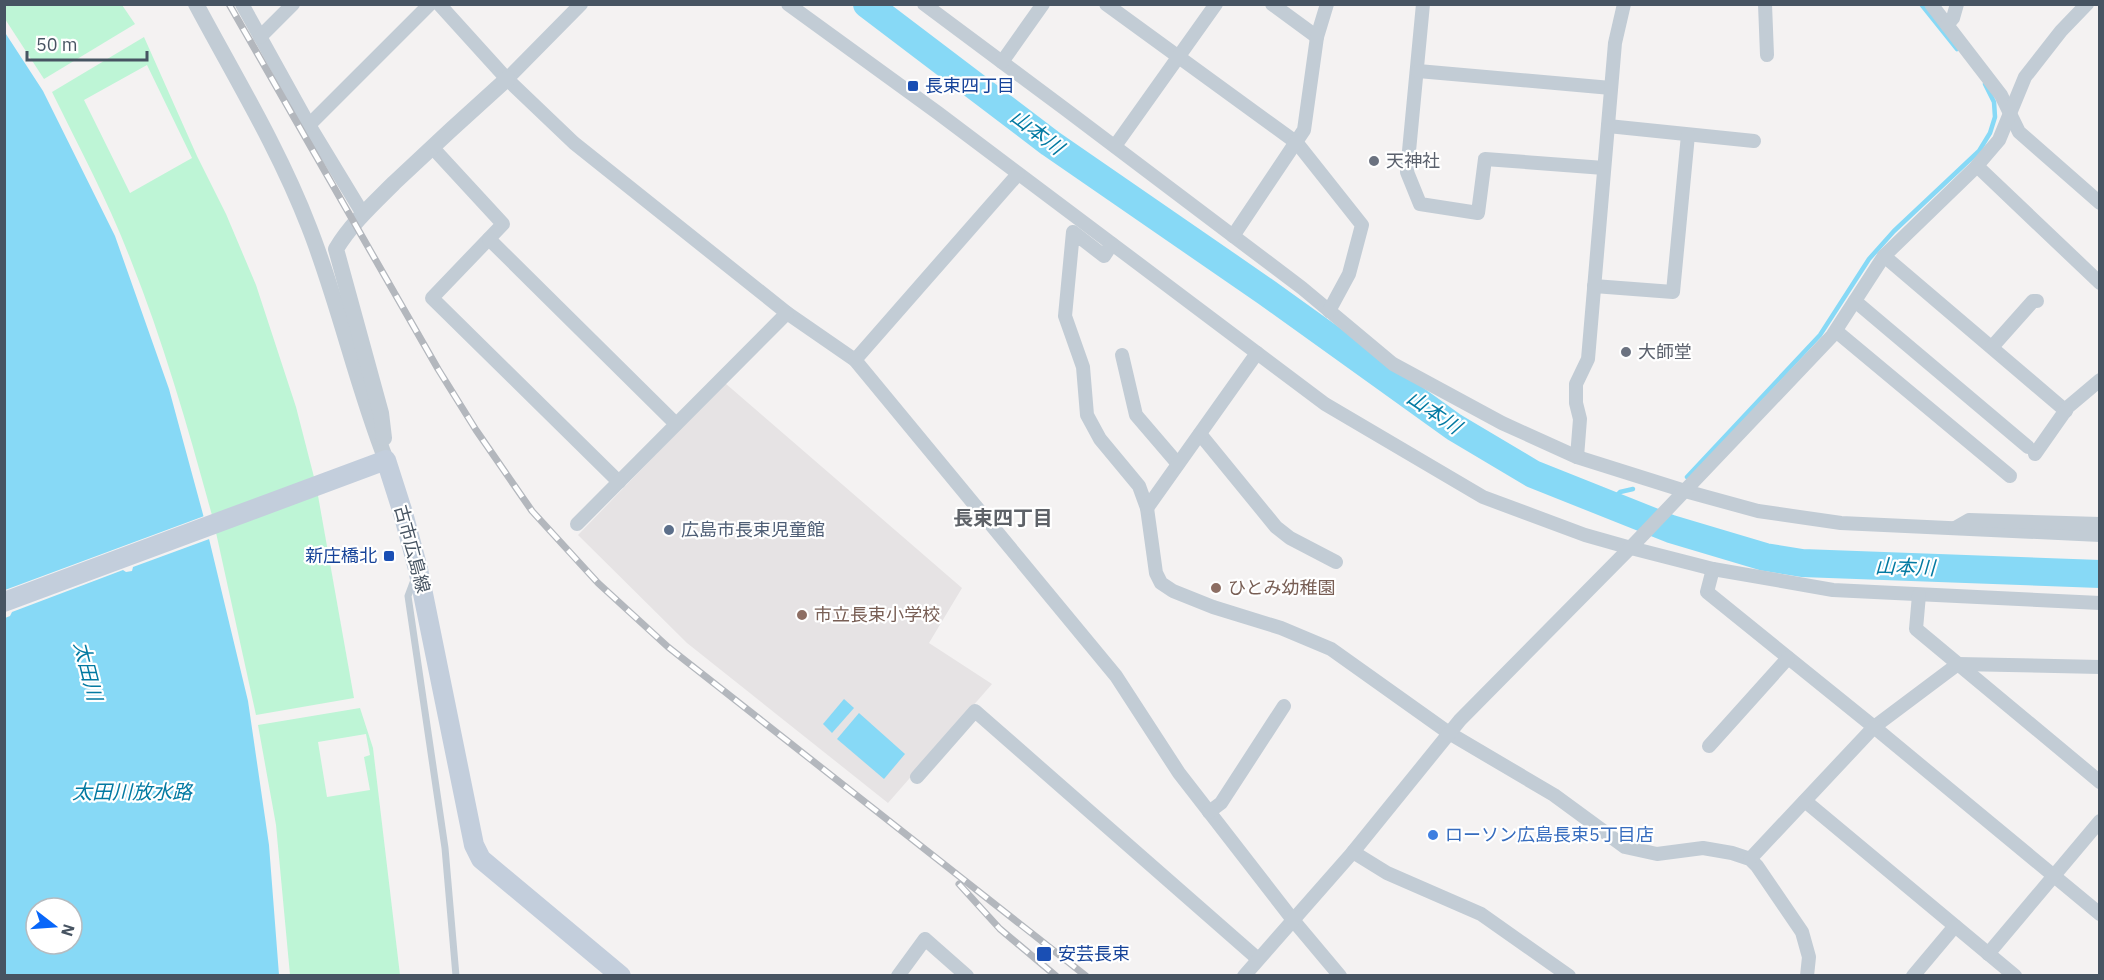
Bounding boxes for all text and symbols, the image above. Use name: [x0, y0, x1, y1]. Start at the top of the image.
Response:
scale bar: [27, 24, 147, 62]
text: 50 m: [36, 33, 78, 56]
place label: 長束四丁目: [925, 74, 1015, 97]
marker: 長束四丁目: [906, 79, 920, 93]
water label: 山本川: [1005, 103, 1071, 162]
place label: 天神社: [1386, 149, 1440, 172]
marker: 天神社: [1367, 154, 1381, 168]
place label: 大師堂: [1638, 340, 1692, 363]
marker: 大師堂: [1619, 345, 1633, 359]
water label: 山本川: [1402, 384, 1468, 441]
street label: 古市広島線: [390, 502, 435, 595]
district label: 長束四丁目: [953, 504, 1053, 531]
place label: 広島市長束児童館: [681, 518, 825, 541]
marker: 広島市長束児童館: [662, 523, 676, 537]
place label: 新庄橋北: [305, 544, 377, 567]
marker: 新庄橋北: [382, 549, 396, 563]
water label: 山本川: [1875, 552, 1937, 581]
place label: ひとみ幼稚園: [1228, 576, 1335, 599]
marker: ひとみ幼稚園: [1209, 581, 1223, 595]
place label: 市立長束小学校: [814, 603, 940, 626]
marker: 市立長束小学校: [795, 608, 809, 622]
water label: 太田川: [68, 639, 109, 705]
water label: 太田川放水路: [72, 778, 194, 805]
place label: ローソン広島長束5丁目店: [1445, 823, 1654, 846]
marker: ローソン広島長束5丁目店: [1426, 828, 1440, 842]
north arrow: [24, 896, 84, 956]
text: N: [57, 922, 80, 939]
place label: 安芸長束: [1058, 942, 1130, 965]
marker: 安芸長束: [1035, 945, 1053, 963]

